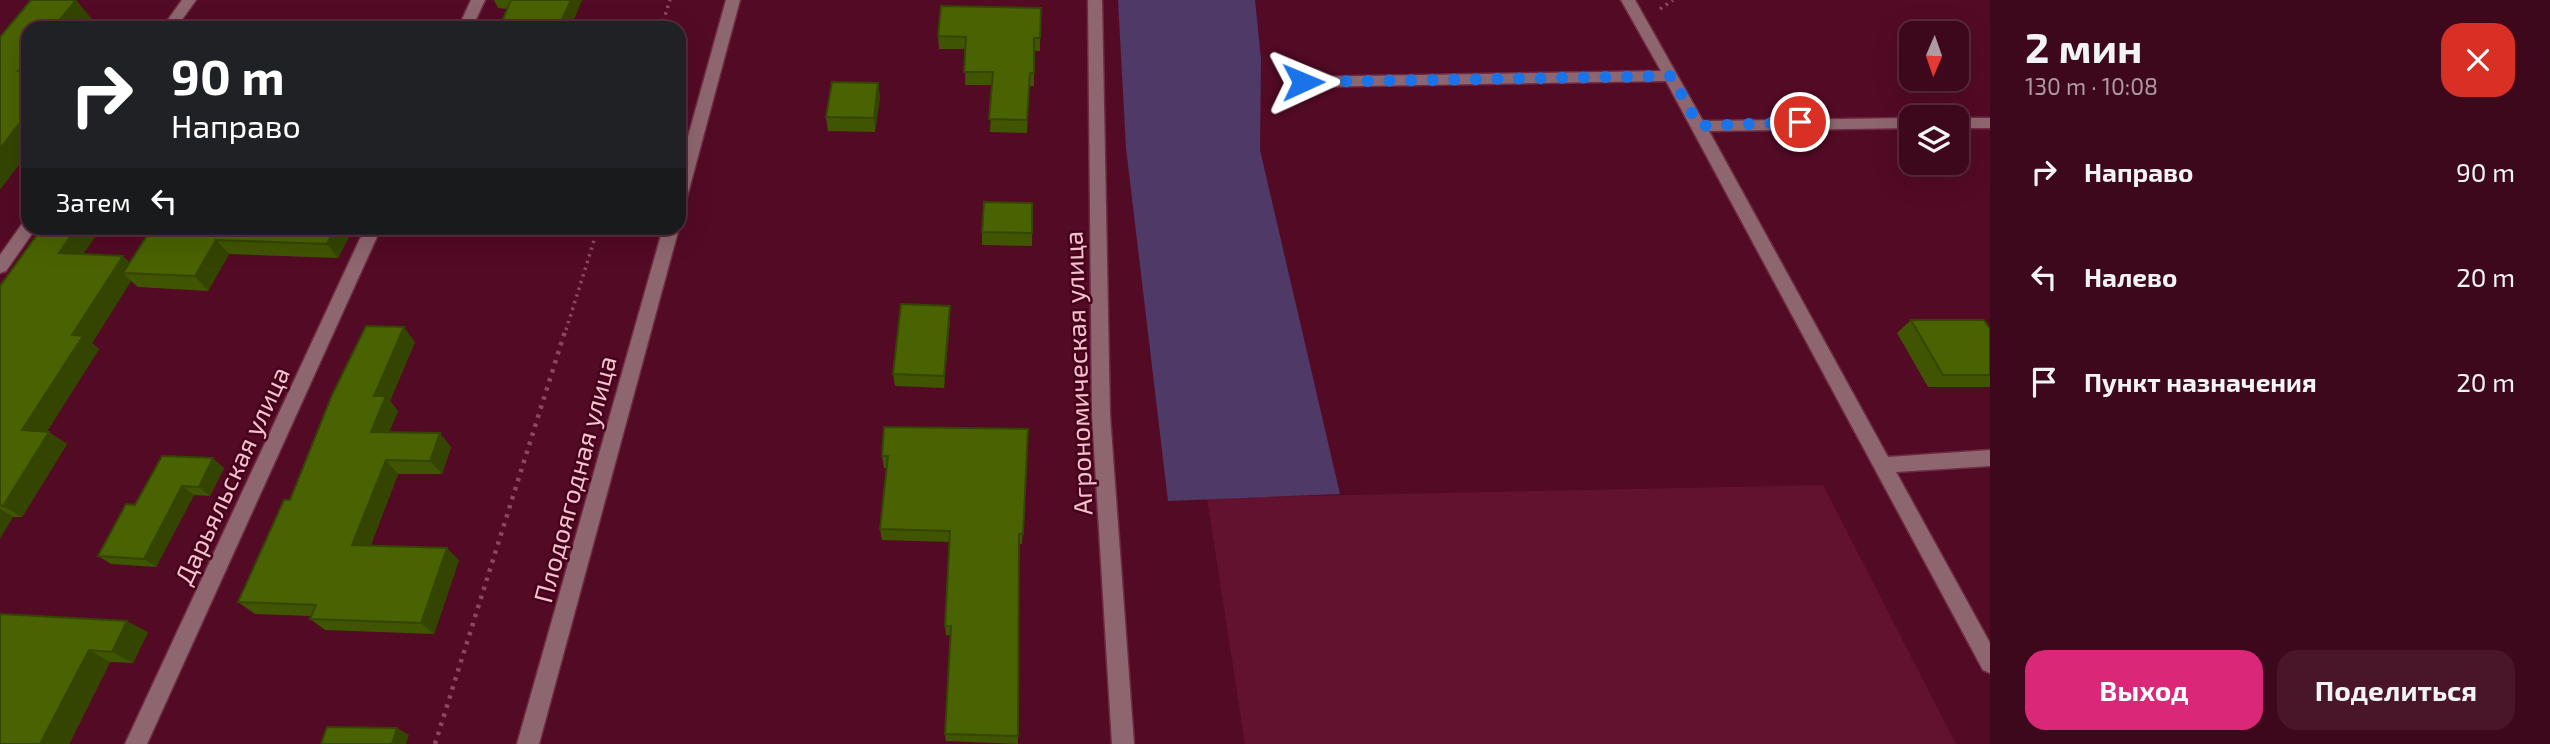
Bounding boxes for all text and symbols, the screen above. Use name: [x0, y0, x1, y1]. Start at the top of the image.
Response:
north arrow: [1899, 21, 1969, 91]
map controls: [1899, 21, 1969, 175]
text: 2 мин: [2025, 21, 2142, 71]
button: close: [2441, 23, 2515, 97]
position arrow: [1266, 45, 1340, 119]
text: 90 m: [171, 46, 285, 105]
icon: right: [56, 49, 147, 140]
text: 130 m · 10:08: [2025, 72, 2158, 100]
pin: [1770, 92, 1830, 152]
icon: arrive: [1781, 103, 1819, 141]
button: layers: [1899, 105, 1969, 175]
text: Направо: [171, 106, 301, 144]
icon: right: [2025, 153, 2063, 191]
text: Направо: [2084, 156, 2193, 187]
text: 90 m: [2456, 156, 2515, 187]
icon: left: [145, 182, 183, 220]
text: Затем: [56, 186, 131, 217]
street label: Агрономическая улица: [1057, 230, 1098, 516]
icon: left: [2025, 258, 2063, 296]
text: Налево: [2084, 261, 2177, 292]
text: 20 m: [2456, 261, 2515, 292]
street label: Плодоягодная улица: [526, 352, 623, 606]
street label: Дарьяльская улица: [167, 361, 296, 589]
icon: arrive: [2025, 363, 2063, 401]
text: Пункт назначения: [2084, 366, 2317, 397]
text: 20 m: [2456, 366, 2515, 397]
button: Выход: [2025, 650, 2263, 730]
button: Поделиться: [2277, 650, 2515, 730]

